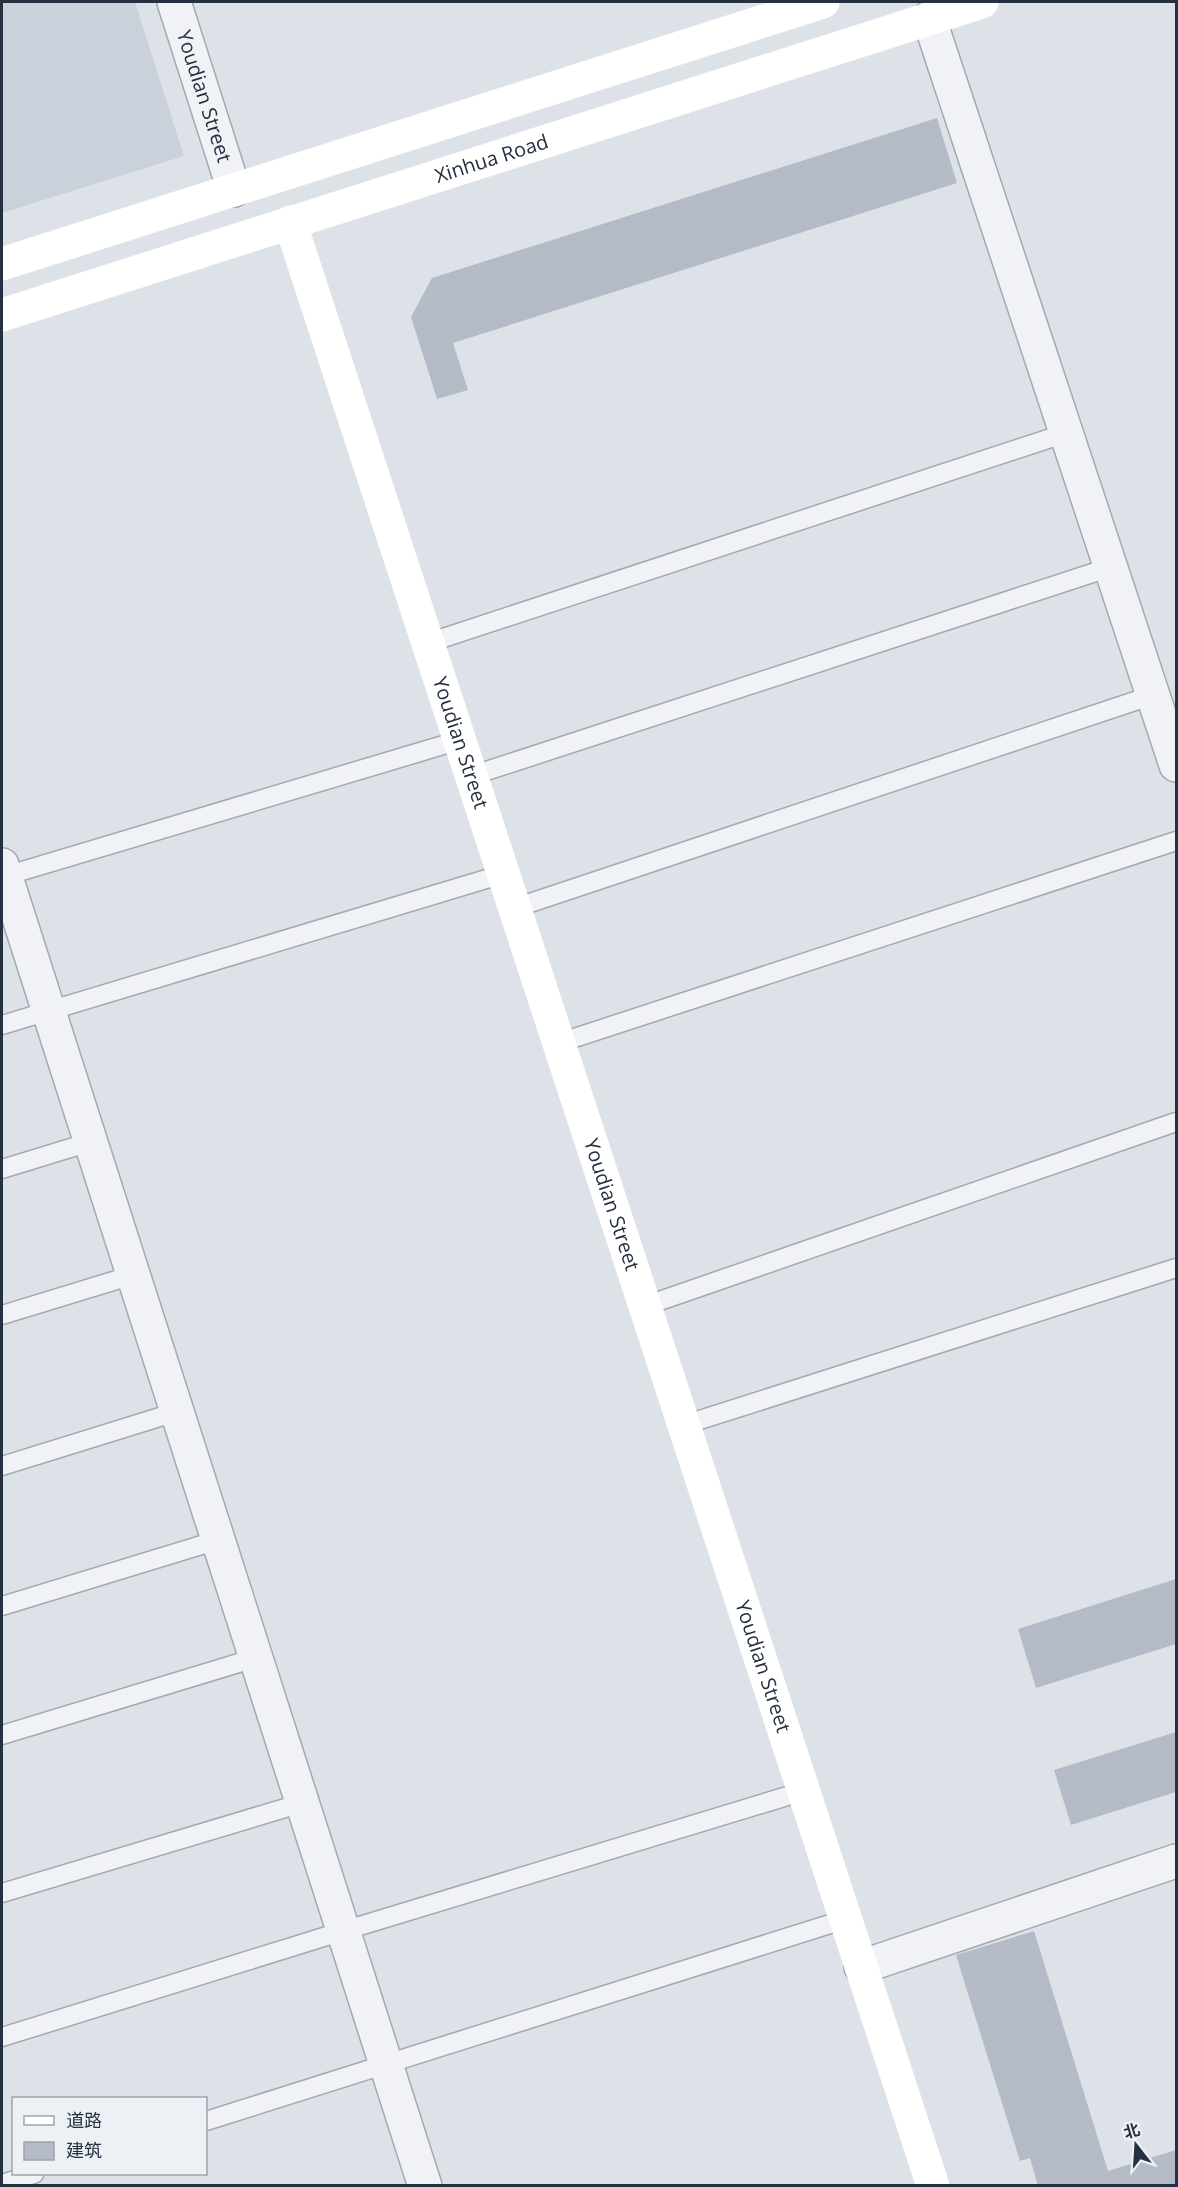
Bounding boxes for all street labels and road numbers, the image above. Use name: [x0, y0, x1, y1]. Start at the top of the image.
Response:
street label: Youdian Street: [171, 27, 238, 166]
street label: Xinhua Road: [431, 127, 552, 189]
street label: Youdian Street: [427, 673, 495, 812]
street label: Youdian Street: [578, 1135, 646, 1274]
street label: Youdian Street: [729, 1597, 798, 1736]

